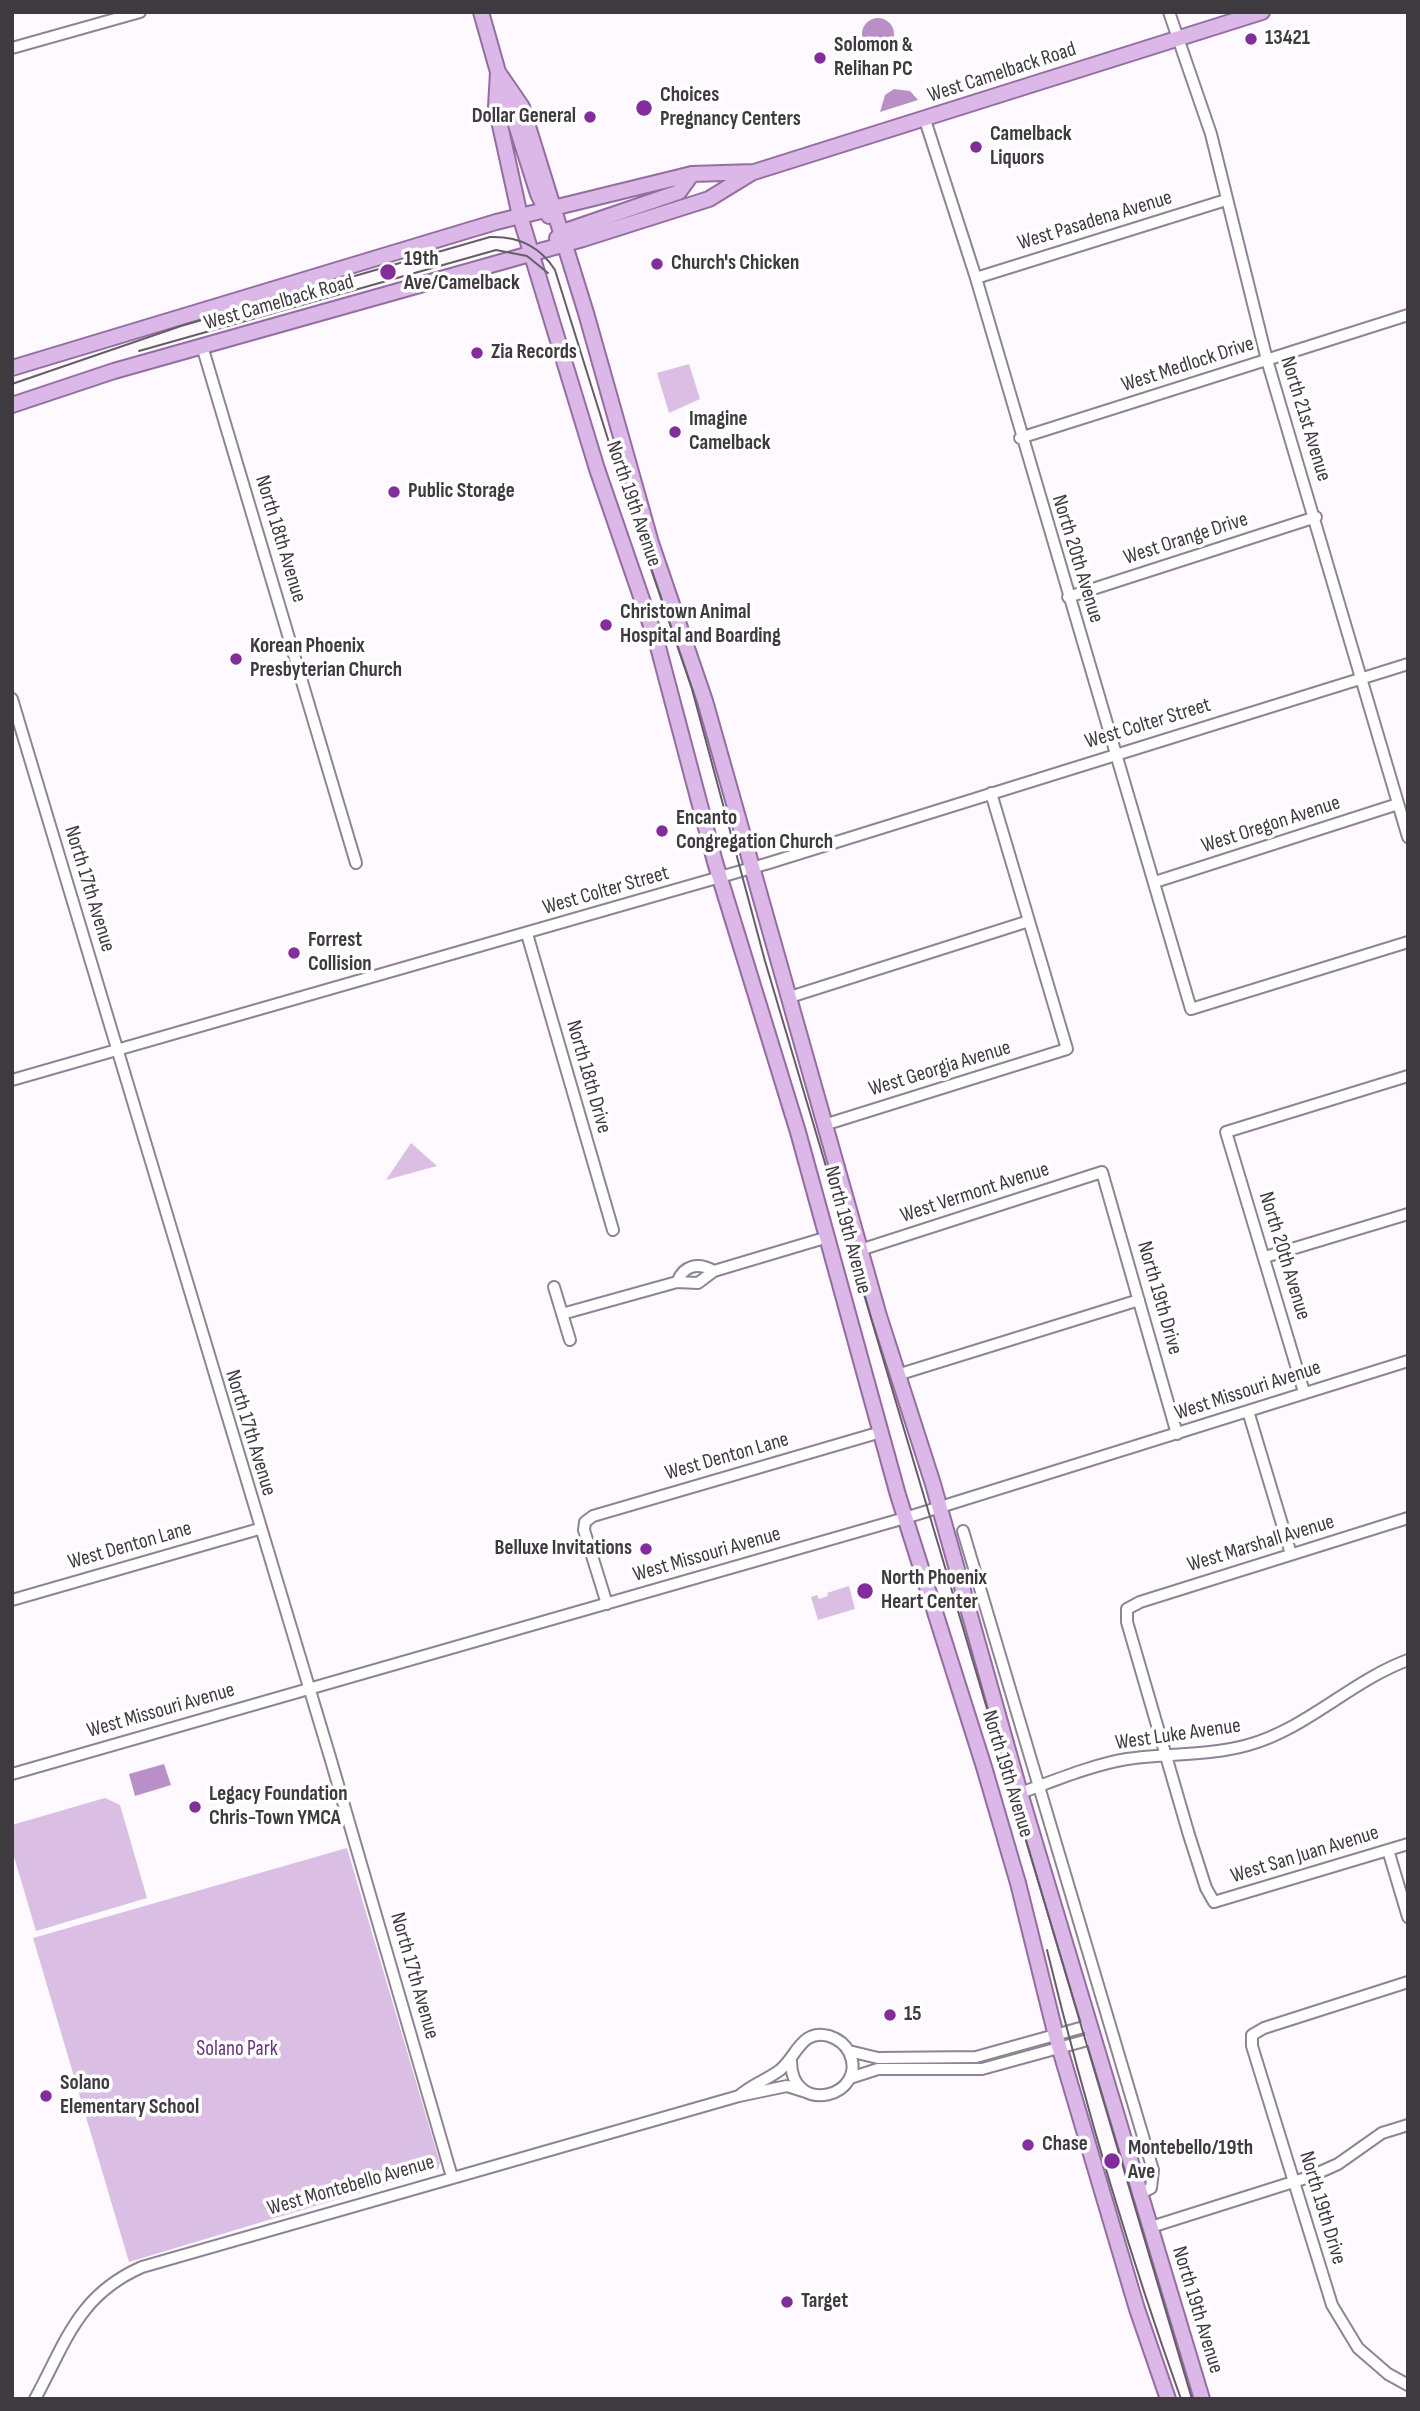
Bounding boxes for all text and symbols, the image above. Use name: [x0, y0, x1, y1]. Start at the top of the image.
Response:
place label: 13421: [1265, 26, 1310, 52]
marker: 13421: [1243, 31, 1259, 47]
place label: Solomon & Relihan PC: [834, 33, 913, 83]
street label: West Camelback Road: [925, 37, 1079, 109]
marker: Solomon & Relihan PC: [812, 50, 828, 66]
place label: Choices Pregnancy Centers: [660, 83, 801, 133]
marker: Choices Pregnancy Centers: [634, 98, 654, 118]
place label: Dollar General: [472, 104, 576, 130]
marker: Dollar General: [582, 109, 598, 125]
place label: Camelback Liquors: [990, 122, 1072, 172]
marker: Camelback Liquors: [968, 139, 984, 155]
street label: West Pasadena Avenue: [1015, 186, 1175, 256]
place label: 19th Ave/Camelback: [404, 247, 520, 297]
place label: Church's Chicken: [671, 251, 799, 277]
marker: Church's Chicken: [649, 256, 665, 272]
marker: 19th Ave/Camelback: [378, 262, 398, 282]
street label: West Camelback Road: [201, 270, 357, 336]
street label: West Medlock Drive: [1119, 332, 1257, 398]
place label: Zia Records: [491, 340, 577, 366]
marker: Zia Records: [469, 345, 485, 361]
street label: North 21st Avenue: [1274, 354, 1336, 484]
place label: Imagine Camelback: [689, 407, 771, 457]
marker: Imagine Camelback: [667, 424, 683, 440]
street label: North 19th Avenue: [600, 438, 666, 570]
street label: North 18th Avenue: [249, 473, 311, 605]
place label: Public Storage: [408, 479, 515, 505]
marker: Public Storage: [386, 484, 402, 500]
street label: North 20th Avenue: [1046, 492, 1108, 626]
street label: West Orange Drive: [1121, 507, 1251, 571]
place label: Christown Animal Hospital and Boarding: [620, 600, 781, 650]
marker: Christown Animal Hospital and Boarding: [598, 617, 614, 633]
place label: Korean Phoenix Presbyterian Church: [250, 634, 402, 684]
marker: Korean Phoenix Presbyterian Church: [228, 651, 244, 667]
street label: West Colter Street: [1082, 693, 1214, 755]
street label: West Oregon Avenue: [1199, 791, 1343, 859]
place label: Encanto Congregation Church: [676, 806, 833, 856]
street label: North 17th Avenue: [58, 823, 120, 955]
marker: Encanto Congregation Church: [654, 823, 670, 839]
street label: West Colter Street: [540, 861, 672, 921]
place label: Forrest Collision: [308, 928, 372, 978]
marker: Forrest Collision: [286, 945, 302, 961]
street label: North 18th Drive: [560, 1018, 616, 1136]
street label: West Georgia Avenue: [866, 1035, 1014, 1103]
street label: West Vermont Avenue: [898, 1157, 1052, 1229]
street label: North 19th Avenue: [818, 1163, 876, 1297]
street label: North 20th Avenue: [1253, 1189, 1315, 1323]
street label: North 19th Drive: [1131, 1238, 1187, 1358]
street label: West Missouri Avenue: [1172, 1355, 1324, 1427]
street label: North 17th Avenue: [219, 1367, 281, 1499]
street label: West Denton Lane: [662, 1427, 792, 1487]
street label: West Marshall Avenue: [1184, 1510, 1338, 1578]
street label: West Denton Lane: [65, 1516, 195, 1576]
street label: West Missouri Avenue: [630, 1522, 784, 1588]
place label: Belluxe Invitations: [494, 1536, 632, 1562]
marker: Belluxe Invitations: [638, 1541, 654, 1557]
place label: North Phoenix Heart Center: [881, 1566, 987, 1616]
marker: North Phoenix Heart Center: [855, 1581, 875, 1601]
street label: West Missouri Avenue: [84, 1678, 238, 1744]
street label: North 19th Avenue: [976, 1708, 1038, 1840]
street label: West Luke Avenue: [1114, 1714, 1242, 1756]
place label: Legacy Foundation Chris-Town YMCA: [209, 1782, 348, 1832]
marker: Legacy Foundation Chris-Town YMCA: [187, 1799, 203, 1815]
street label: West San Juan Avenue: [1228, 1821, 1382, 1889]
street label: North 17th Avenue: [384, 1910, 444, 2042]
place label: 15: [904, 2002, 921, 2028]
marker: 15: [882, 2007, 898, 2023]
park label: Solano Park: [196, 2037, 278, 2063]
place label: Solano Elementary School: [60, 2071, 199, 2121]
marker: Solano Elementary School: [38, 2088, 54, 2104]
place label: Chase: [1042, 2132, 1088, 2158]
place label: Montebello/19th Ave: [1128, 2136, 1253, 2186]
marker: Chase: [1020, 2137, 1036, 2153]
street label: North 19th Drive: [1293, 2149, 1351, 2267]
street label: West Montebello Avenue: [265, 2150, 437, 2222]
marker: Montebello/19th Ave: [1102, 2151, 1122, 2171]
street label: North 19th Avenue: [1166, 2244, 1228, 2376]
place label: Target: [801, 2289, 848, 2315]
marker: Target: [779, 2294, 795, 2310]

